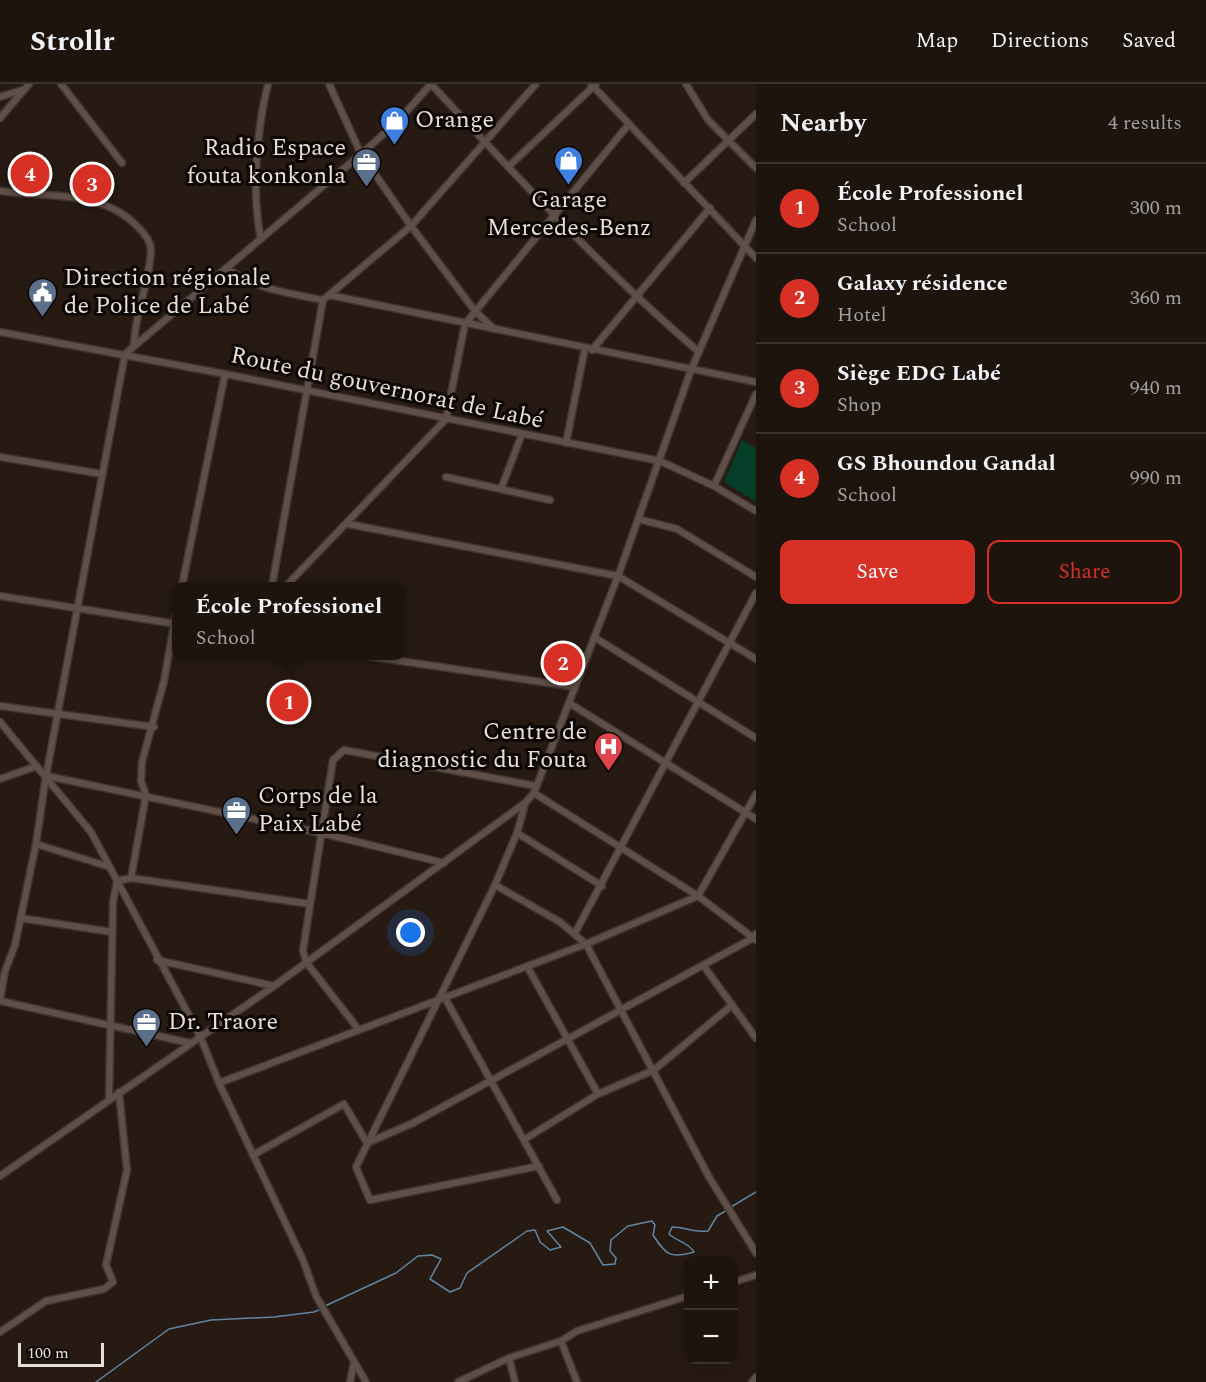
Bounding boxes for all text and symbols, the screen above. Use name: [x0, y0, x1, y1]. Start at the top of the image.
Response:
text: Strollr: [30, 20, 114, 63]
text: Map: [916, 25, 958, 57]
text: Directions: [991, 25, 1089, 57]
text: Saved: [1122, 25, 1176, 57]
place label: Orange: [415, 102, 494, 138]
text: Nearby: [780, 103, 866, 143]
shop icon: Orange: [378, 104, 410, 146]
text: 4 results: [1108, 108, 1182, 138]
place label: Radio Espace fouta konkonla: [187, 130, 346, 194]
shop icon: Garage Mercedes-Benz: [553, 144, 585, 186]
office icon: Radio Espace fouta konkonla: [351, 146, 383, 188]
pin: 4: [10, 152, 50, 196]
pin: 3: [72, 162, 112, 206]
text: École Professionel: [837, 177, 1023, 210]
place label: Garage Mercedes-Benz: [487, 182, 651, 246]
text: 1: [794, 193, 805, 223]
text: 300 m: [1130, 193, 1182, 223]
text: School: [837, 210, 897, 240]
place label: Direction régionale de Police de Labé: [64, 260, 271, 324]
text: Galaxy résidence: [837, 267, 1008, 300]
public building icon: Direction régionale de Police de Labé: [27, 276, 59, 318]
text: 2: [794, 283, 805, 313]
text: 360 m: [1130, 283, 1182, 313]
text: Hotel: [837, 300, 887, 330]
street label: Route du gouvernorat de Labé: [227, 337, 547, 439]
text: Siège EDG Labé: [837, 357, 1001, 390]
text: 3: [794, 373, 805, 403]
text: 940 m: [1130, 373, 1182, 403]
text: Shop: [837, 390, 881, 420]
text: GS Bhoundou Gandal: [837, 447, 1056, 480]
text: 4: [794, 463, 805, 493]
text: 990 m: [1130, 463, 1182, 493]
text: School: [837, 480, 897, 510]
button: Save: [780, 540, 975, 604]
button: Share: [987, 540, 1182, 604]
popup: [172, 582, 406, 660]
text: École Professionel: [196, 590, 382, 623]
text: School: [196, 623, 256, 653]
pin: 2: [544, 640, 582, 686]
pin: 1: [270, 680, 308, 724]
place label: Centre de diagnostic du Fouta: [377, 714, 587, 778]
hospital icon: Centre de diagnostic du Fouta: [592, 730, 624, 772]
place label: Corps de la Paix Labé: [258, 778, 378, 842]
office icon: Corps de la Paix Labé: [221, 794, 253, 836]
your location: [396, 918, 425, 947]
place label: Dr. Traore: [168, 1004, 278, 1040]
office icon: Dr. Traore: [131, 1006, 163, 1048]
map controls: [684, 1256, 738, 1364]
button: +: [684, 1256, 738, 1310]
button: −: [684, 1310, 738, 1364]
scale bar: [18, 1340, 104, 1368]
text: 100 m: [27, 1341, 69, 1365]

